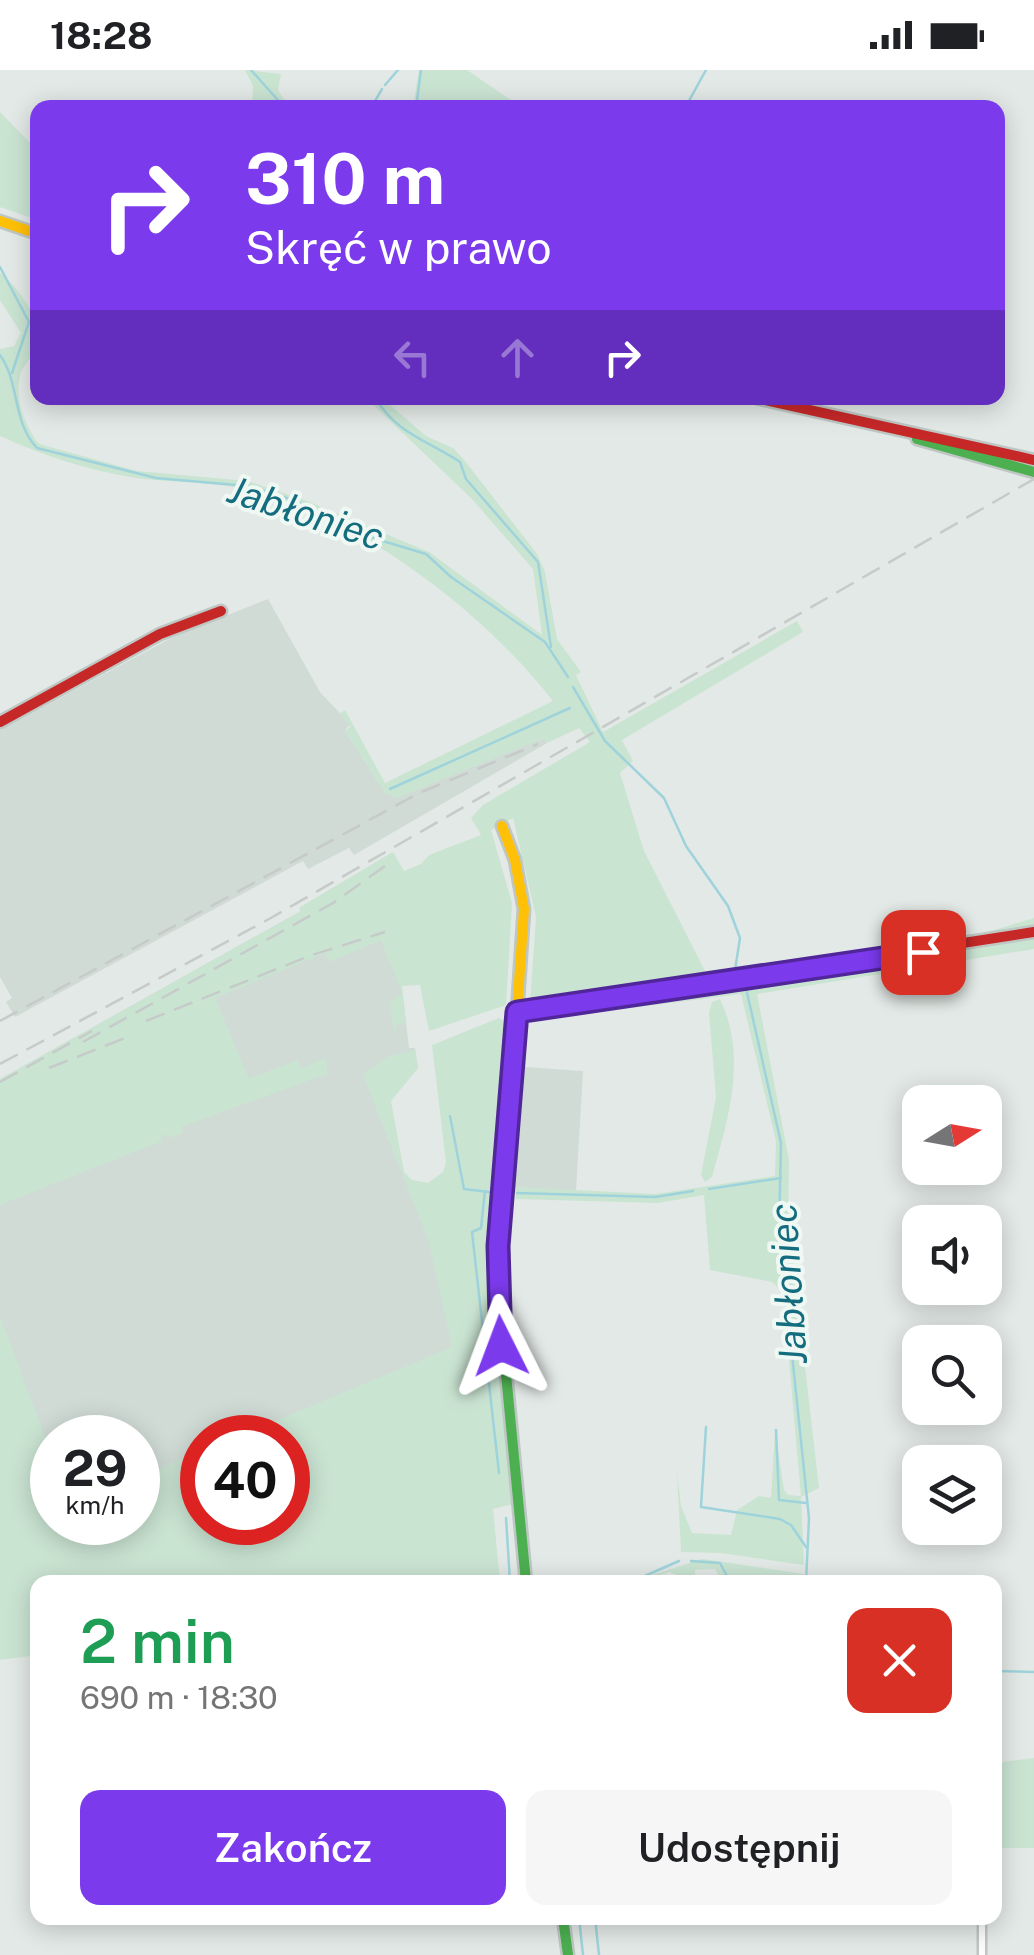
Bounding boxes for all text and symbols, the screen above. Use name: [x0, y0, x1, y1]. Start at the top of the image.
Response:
text: 18:28: [50, 13, 152, 58]
text: 310 m: [245, 137, 445, 220]
icon: right: [80, 140, 210, 270]
text: Skręć w prawo: [245, 221, 552, 274]
icon: left: [385, 330, 440, 385]
icon: ahead: [490, 330, 545, 385]
icon: right: [595, 330, 650, 385]
water label: Jabłoniec: [222, 467, 390, 559]
pin: [881, 910, 966, 995]
icon: arrive: [896, 925, 951, 980]
north arrow: [902, 1085, 1002, 1185]
map controls: [902, 1085, 1002, 1545]
water label: Jabłoniec: [760, 1202, 816, 1366]
button: sound: [902, 1205, 1002, 1305]
position arrow: [449, 1294, 553, 1398]
button: search: [902, 1325, 1002, 1425]
speed limit sign: 40: [180, 1415, 310, 1545]
text: 29: [63, 1438, 127, 1497]
button: layers: [902, 1445, 1002, 1545]
text: km/h: [66, 1490, 124, 1520]
text: 2 min: [80, 1606, 235, 1677]
button: close: [847, 1608, 952, 1713]
text: 690 m · 18:30: [80, 1679, 278, 1716]
button: Zakończ: [80, 1790, 506, 1905]
button: Udostępnij: [526, 1790, 952, 1905]

